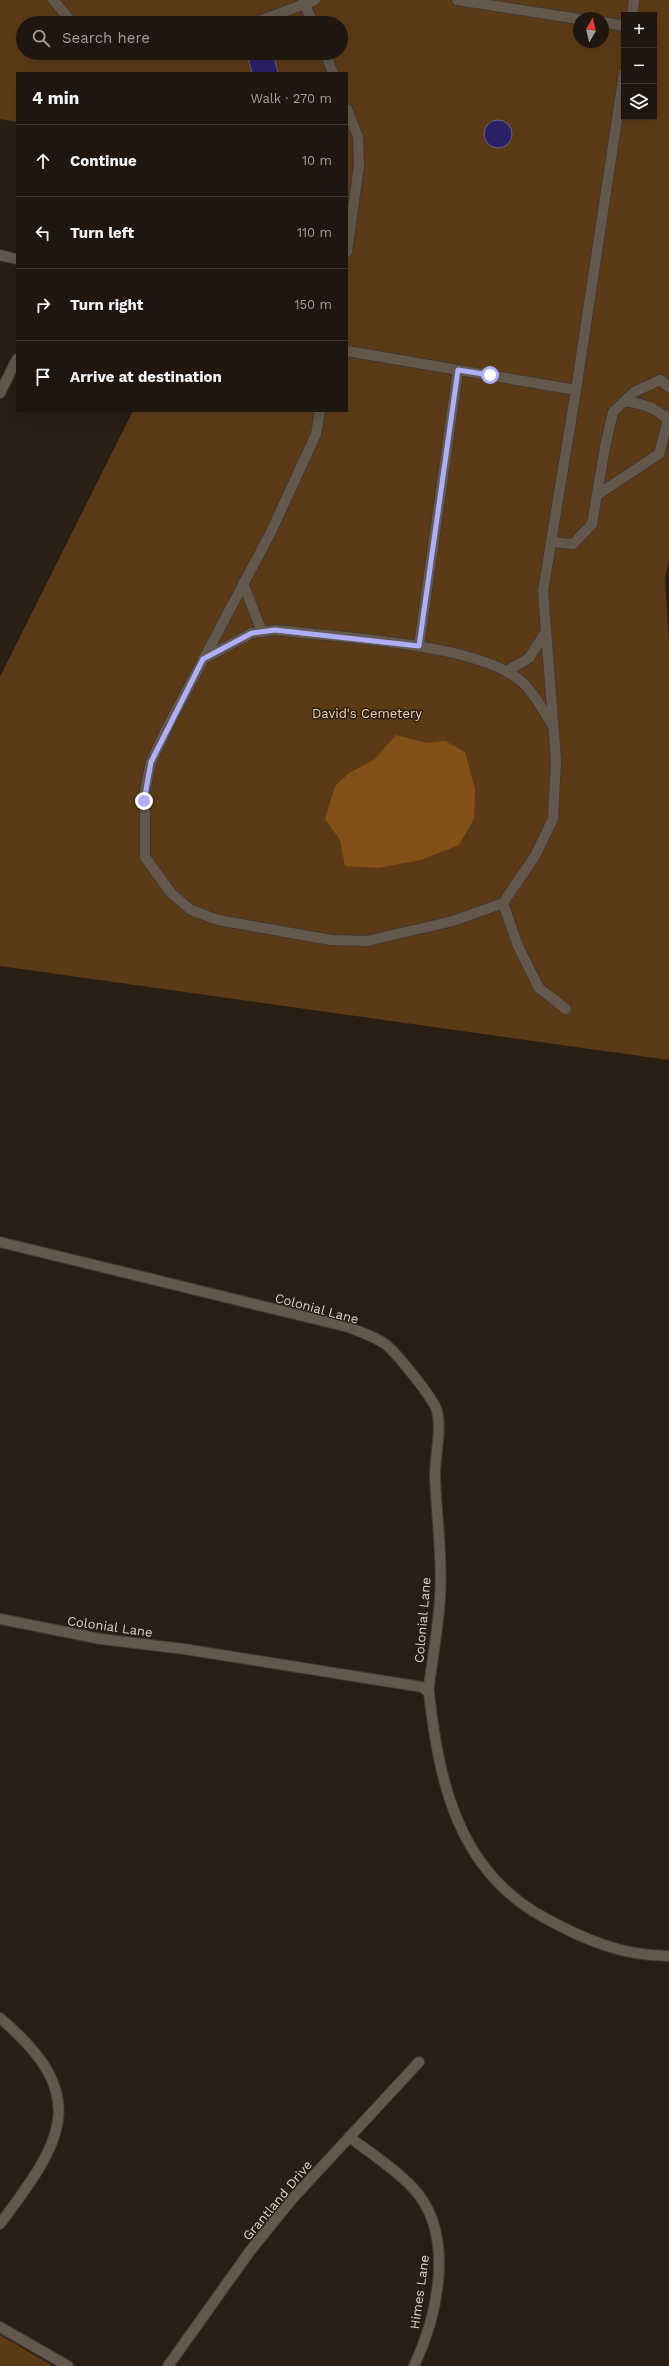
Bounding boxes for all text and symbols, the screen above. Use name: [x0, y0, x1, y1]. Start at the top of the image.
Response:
north arrow: [573, 12, 609, 48]
map controls: [621, 12, 657, 120]
button: +: [621, 12, 657, 48]
search box: [16, 16, 348, 60]
icon: search: [30, 27, 52, 49]
text: Search here: [62, 29, 150, 47]
button: −: [621, 48, 657, 84]
button: layers: [621, 84, 657, 120]
text: 4 min: [32, 88, 79, 108]
text: Walk · 270 m: [251, 91, 332, 106]
icon: ahead: [32, 150, 54, 172]
text: Continue: [70, 152, 137, 170]
text: 10 m: [302, 153, 332, 168]
icon: left: [32, 222, 54, 244]
text: Turn left: [70, 224, 134, 242]
text: 110 m: [297, 225, 332, 240]
icon: right: [32, 294, 54, 316]
text: Turn right: [70, 296, 143, 314]
text: 150 m: [294, 297, 332, 312]
icon: arrive: [32, 366, 54, 388]
route start: [481, 366, 499, 384]
text: Arrive at destination: [70, 368, 222, 386]
park label: David's Cemetery: [312, 706, 422, 721]
route end: [135, 792, 153, 810]
street label: Colonial Lane: [273, 1290, 360, 1327]
street label: Colonial Lane: [411, 1577, 434, 1664]
street label: Colonial Lane: [66, 1613, 154, 1640]
street label: Grantland Drive: [240, 2157, 315, 2243]
street label: Himes Lane: [407, 2254, 432, 2330]

